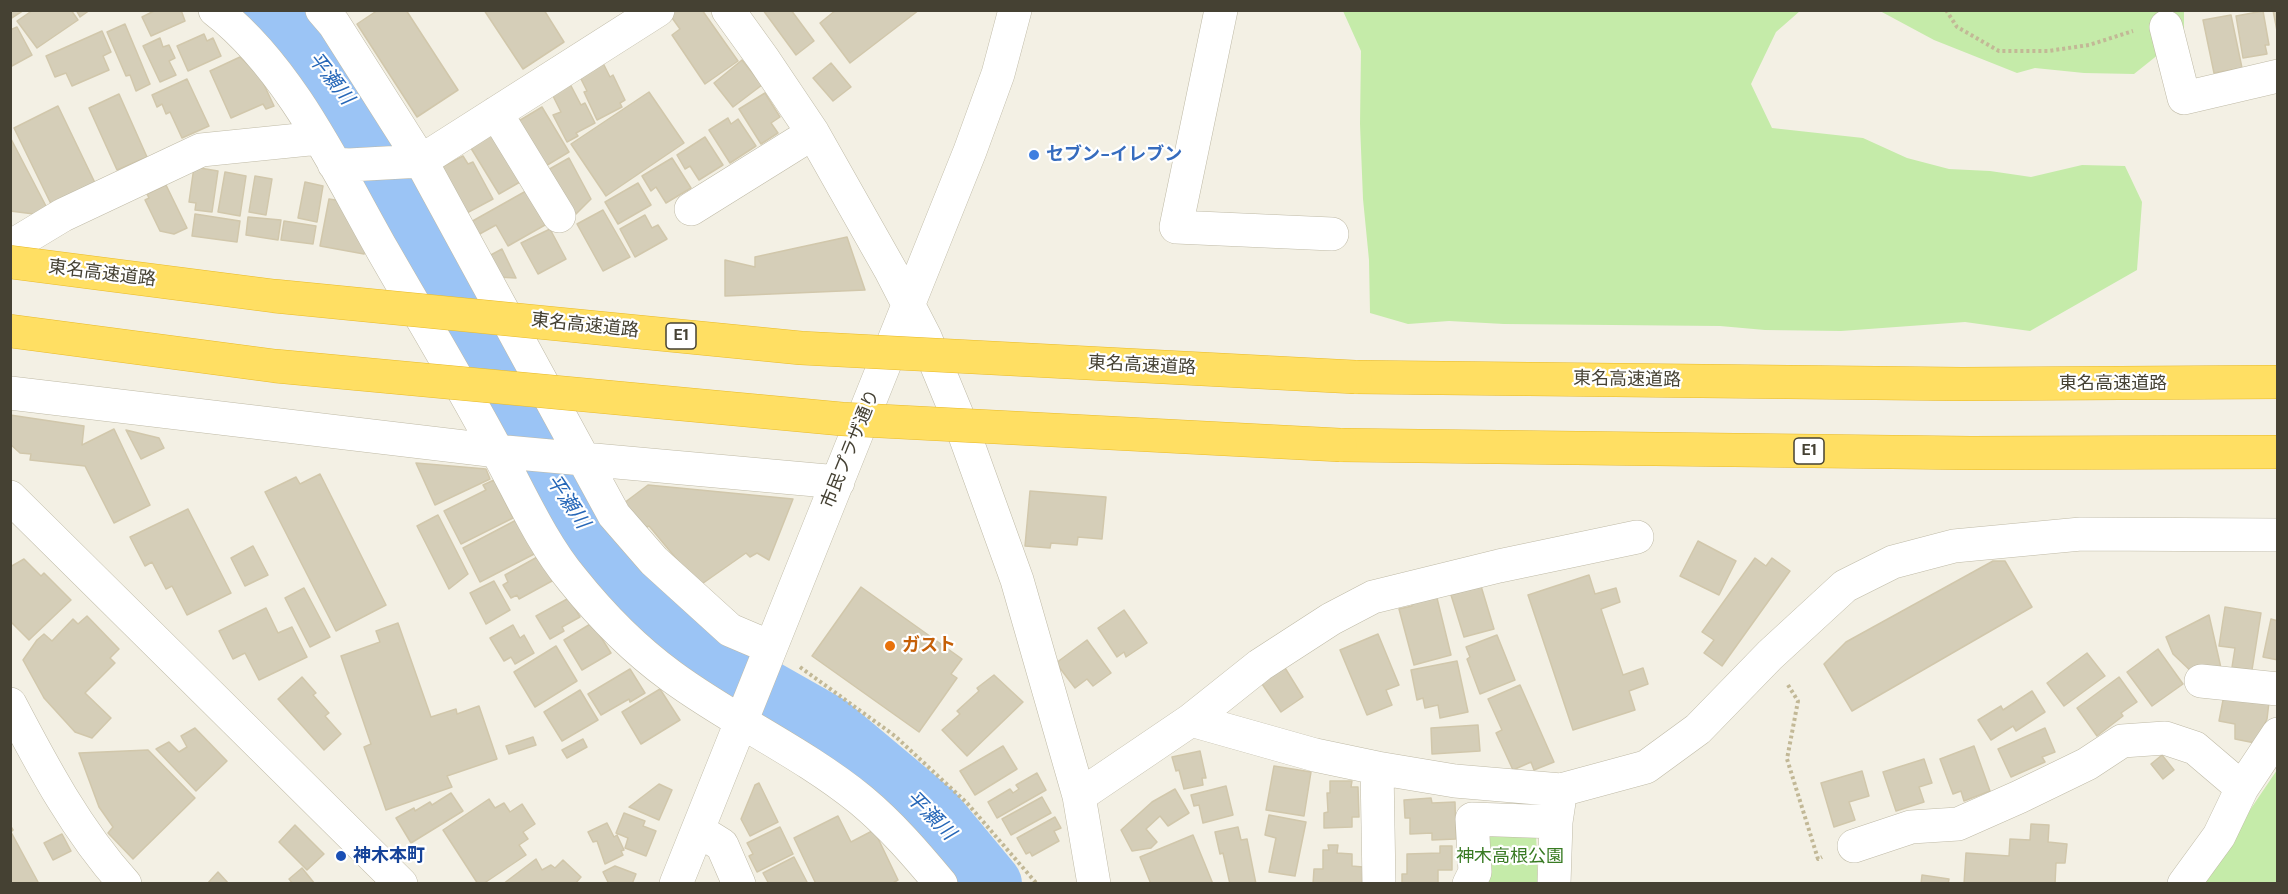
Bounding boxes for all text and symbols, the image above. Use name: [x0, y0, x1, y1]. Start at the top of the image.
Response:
water label: 平瀬川: [302, 48, 358, 110]
place label: セブン-イレブン: [1046, 144, 1182, 166]
marker: セブン-イレブン: [1027, 148, 1041, 162]
street label: 東名高速道路: [47, 257, 157, 291]
street label: 東名高速道路: [530, 310, 640, 342]
road number: E1: [666, 323, 696, 349]
street label: 東名高速道路: [1088, 352, 1196, 380]
street label: 東名高速道路: [1573, 368, 1681, 392]
street label: 東名高速道路: [2059, 373, 2167, 395]
street label: 市民プラザ通り: [817, 387, 885, 511]
road number: E1: [1794, 438, 1824, 464]
water label: 平瀬川: [540, 470, 594, 534]
place label: ガスト: [902, 635, 956, 657]
marker: ガスト: [883, 639, 897, 653]
water label: 平瀬川: [900, 786, 960, 846]
place label: 神木本町: [353, 845, 425, 867]
park label: 神木高根公園: [1456, 846, 1564, 868]
marker: 神木本町: [334, 849, 348, 863]

